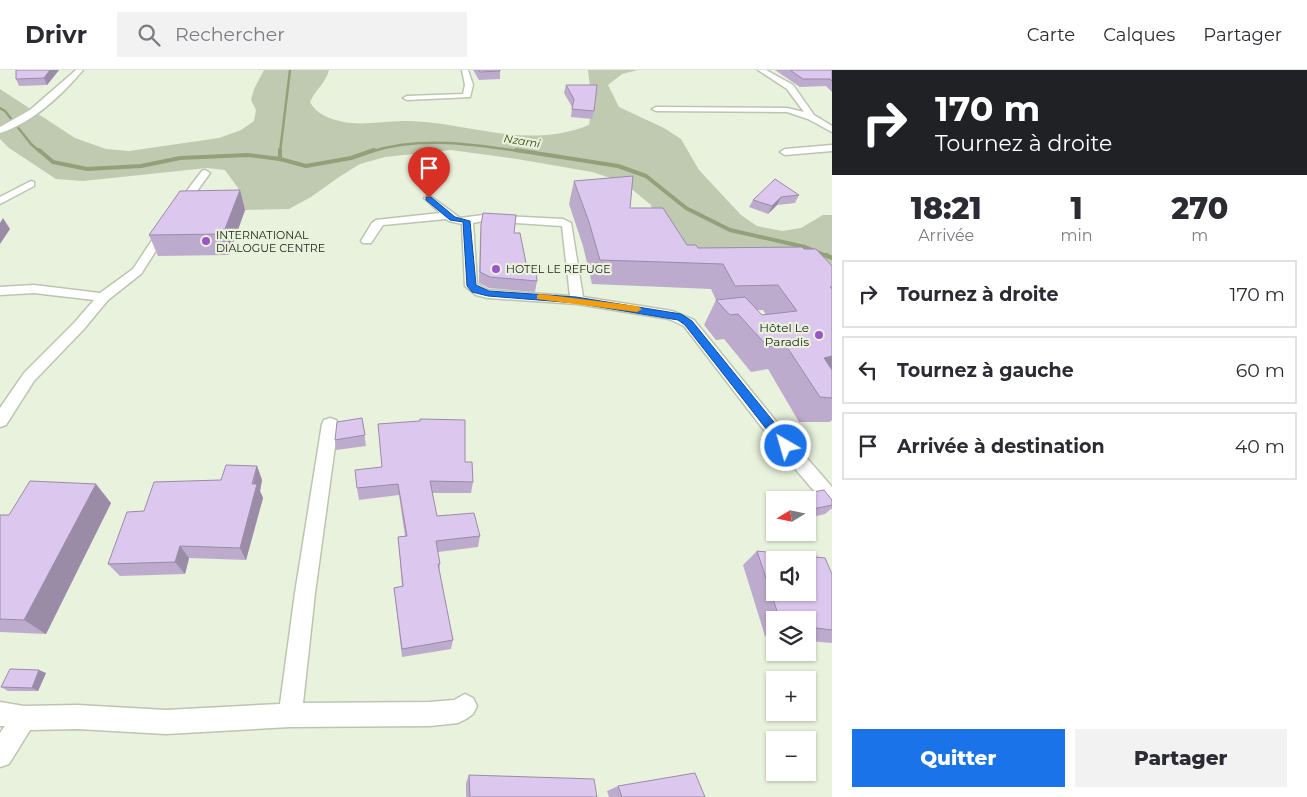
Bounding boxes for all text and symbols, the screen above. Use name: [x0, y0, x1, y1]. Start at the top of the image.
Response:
search box: [117, 12, 467, 57]
text: Drivr: [25, 20, 87, 49]
icon: search: [135, 21, 163, 49]
text: Rechercher: [175, 23, 285, 46]
text: Carte: [1027, 24, 1075, 46]
text: Calques: [1103, 24, 1175, 46]
text: Partager: [1203, 24, 1282, 46]
text: 170 m: [935, 87, 1040, 130]
icon: right: [852, 90, 917, 155]
text: Tournez à droite: [935, 130, 1112, 157]
water label: Nzami: [503, 131, 541, 151]
pin: [408, 147, 450, 198]
icon: arrive: [415, 154, 443, 182]
text: 18:21: [911, 190, 982, 227]
text: 1: [1070, 190, 1083, 227]
text: 270: [1171, 190, 1228, 227]
text: Arrivée: [918, 226, 974, 245]
text: min: [1060, 226, 1093, 245]
text: m: [1191, 226, 1208, 245]
place label: INTERNATIONAL DIALOGUE CENTRE: [216, 228, 325, 255]
marker: INTERNATIONAL DIALOGUE CENTRE: [200, 235, 212, 247]
place label: HOTEL LE REFUGE: [506, 262, 611, 276]
marker: HOTEL LE REFUGE: [490, 263, 502, 275]
icon: right: [854, 280, 882, 308]
text: Tournez à droite: [897, 283, 1058, 306]
text: 170 m: [1230, 283, 1285, 306]
place label: Hôtel Le Paradis: [759, 320, 809, 349]
marker: Hôtel Le Paradis: [813, 329, 825, 341]
icon: left: [854, 356, 882, 384]
text: Tournez à gauche: [897, 359, 1074, 382]
text: 60 m: [1236, 359, 1285, 382]
position arrow: [759, 419, 811, 471]
icon: arrive: [854, 432, 882, 460]
text: Arrivée à destination: [897, 435, 1105, 458]
text: 40 m: [1235, 435, 1285, 458]
north arrow: [766, 491, 816, 541]
map controls: [766, 491, 816, 781]
button: sound: [766, 551, 816, 601]
button: layers: [766, 611, 816, 661]
button: +: [766, 671, 816, 721]
button: Quitter: [852, 729, 1065, 787]
button: Partager: [1075, 729, 1287, 787]
button: −: [766, 731, 816, 781]

